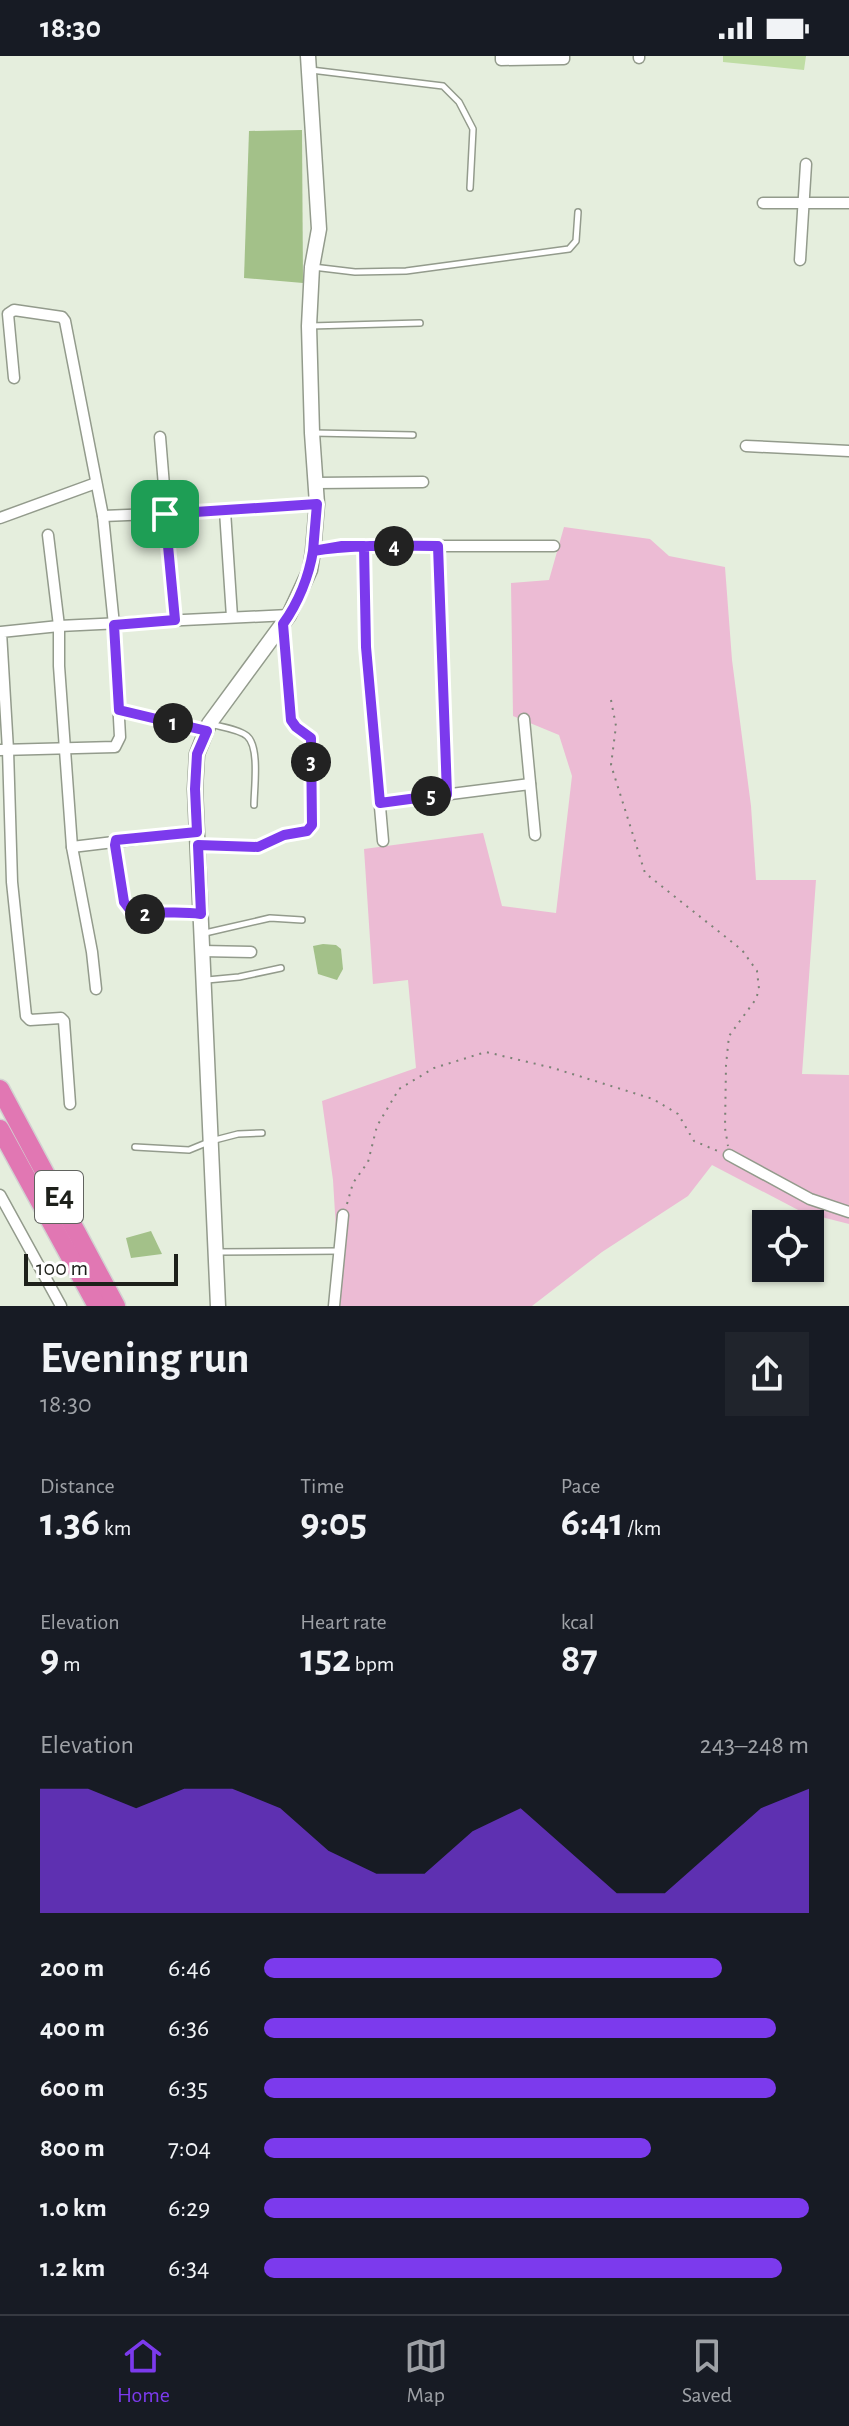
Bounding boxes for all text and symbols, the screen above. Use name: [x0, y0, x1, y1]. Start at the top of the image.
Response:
text: 18:30: [40, 13, 101, 43]
pin: [131, 480, 199, 548]
icon: arrive: [143, 492, 187, 536]
pin: 4: [374, 526, 414, 566]
text: 4: [388, 535, 400, 557]
pin: 1: [153, 703, 193, 743]
text: 1: [169, 712, 177, 734]
pin: 3: [291, 742, 331, 782]
text: 3: [306, 751, 316, 773]
pin: 5: [411, 776, 451, 816]
text: 5: [426, 785, 436, 807]
pin: 2: [125, 894, 165, 934]
text: 2: [140, 903, 150, 925]
road number: E4: [35, 1171, 83, 1223]
map controls: [752, 1210, 824, 1282]
button: locate: [752, 1210, 824, 1282]
scale bar: [24, 1250, 178, 1286]
text: 100 m: [36, 1257, 88, 1279]
button: share: [725, 1332, 809, 1416]
text: Evening run: [40, 1337, 249, 1381]
text: 18:30: [40, 1391, 92, 1417]
text: Distance: [40, 1475, 115, 1497]
text: Time: [300, 1475, 344, 1497]
text: Pace: [561, 1475, 600, 1497]
text: 1.36: [40, 1503, 100, 1543]
text: 9:05: [300, 1503, 367, 1543]
text: 6:41: [561, 1503, 624, 1543]
text: km: [100, 1517, 131, 1539]
text: /km: [624, 1517, 661, 1539]
text: Elevation: [40, 1611, 120, 1633]
text: Heart rate: [300, 1611, 387, 1633]
text: kcal: [561, 1611, 594, 1633]
text: 9: [40, 1639, 59, 1679]
text: 152: [300, 1639, 351, 1679]
text: 87: [561, 1639, 598, 1679]
text: m: [59, 1653, 81, 1675]
text: bpm: [351, 1653, 394, 1675]
text: Elevation: [40, 1732, 134, 1758]
text: 243–248 m: [700, 1732, 809, 1758]
text: 200 m: [40, 1955, 104, 1981]
text: 6:46: [168, 1955, 211, 1981]
text: 400 m: [40, 2015, 105, 2041]
text: 6:36: [168, 2015, 209, 2041]
text: 600 m: [40, 2075, 105, 2101]
text: 6:35: [168, 2075, 208, 2101]
text: 800 m: [40, 2135, 105, 2161]
text: 7:04: [168, 2135, 211, 2161]
text: 1.0 km: [40, 2195, 107, 2221]
text: 6:29: [168, 2195, 210, 2221]
text: 1.2 km: [40, 2255, 105, 2281]
text: 6:34: [168, 2255, 209, 2281]
tab: Home: [117, 2334, 170, 2408]
tab: Map: [404, 2334, 448, 2408]
tab: Saved: [682, 2334, 732, 2408]

